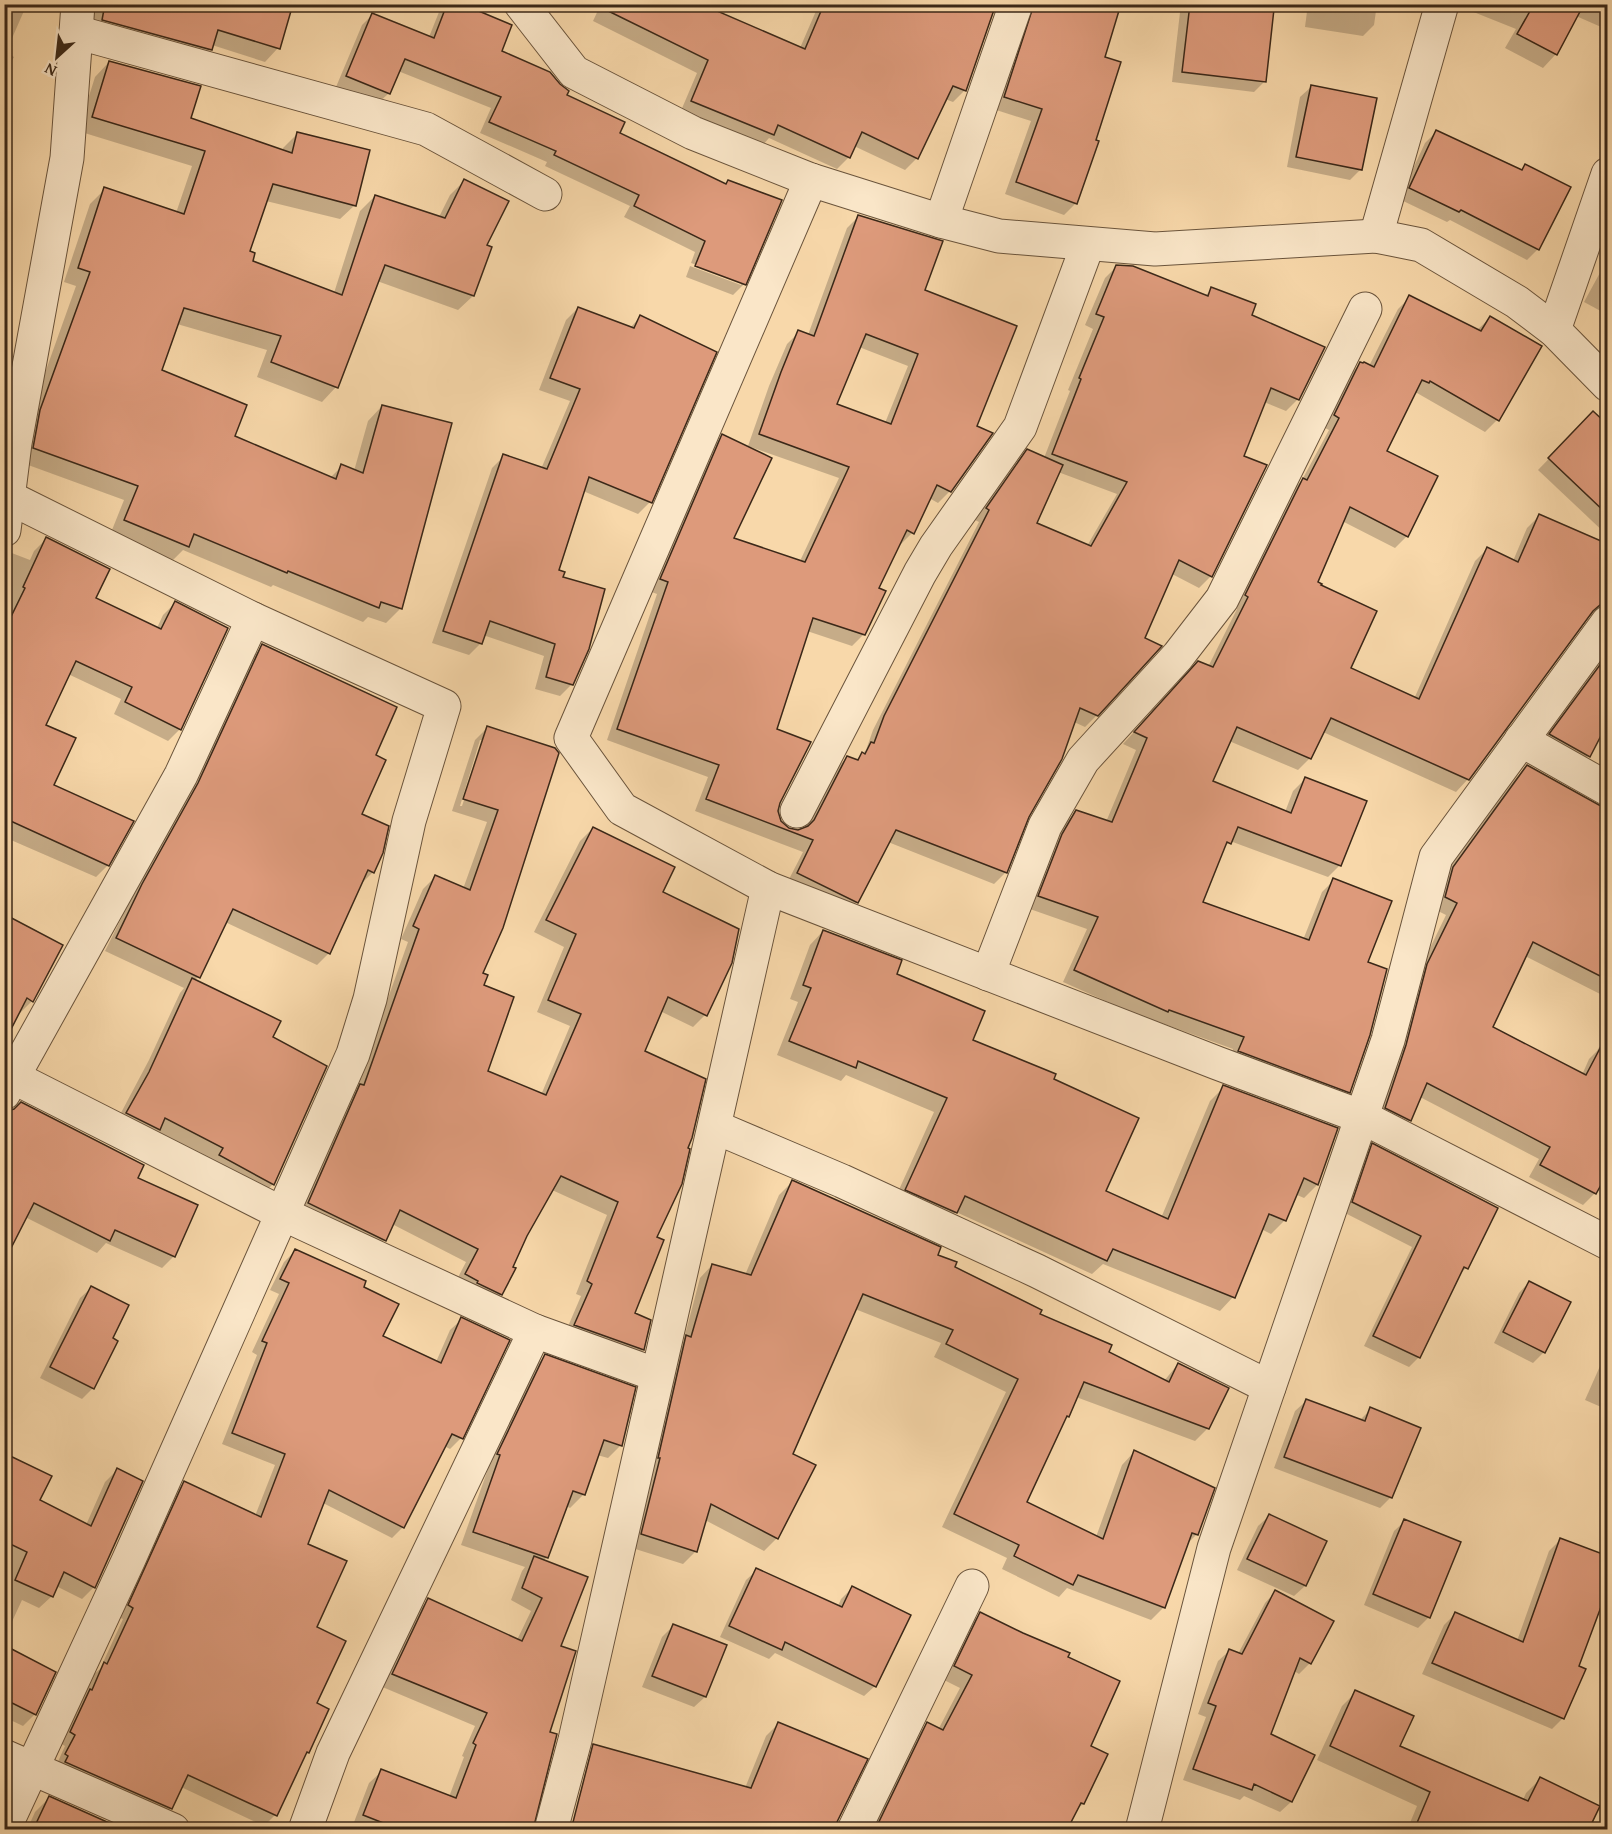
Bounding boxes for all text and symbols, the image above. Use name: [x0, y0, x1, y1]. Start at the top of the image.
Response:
north arrow: [27, 27, 87, 87]
text: N: [40, 57, 60, 83]

